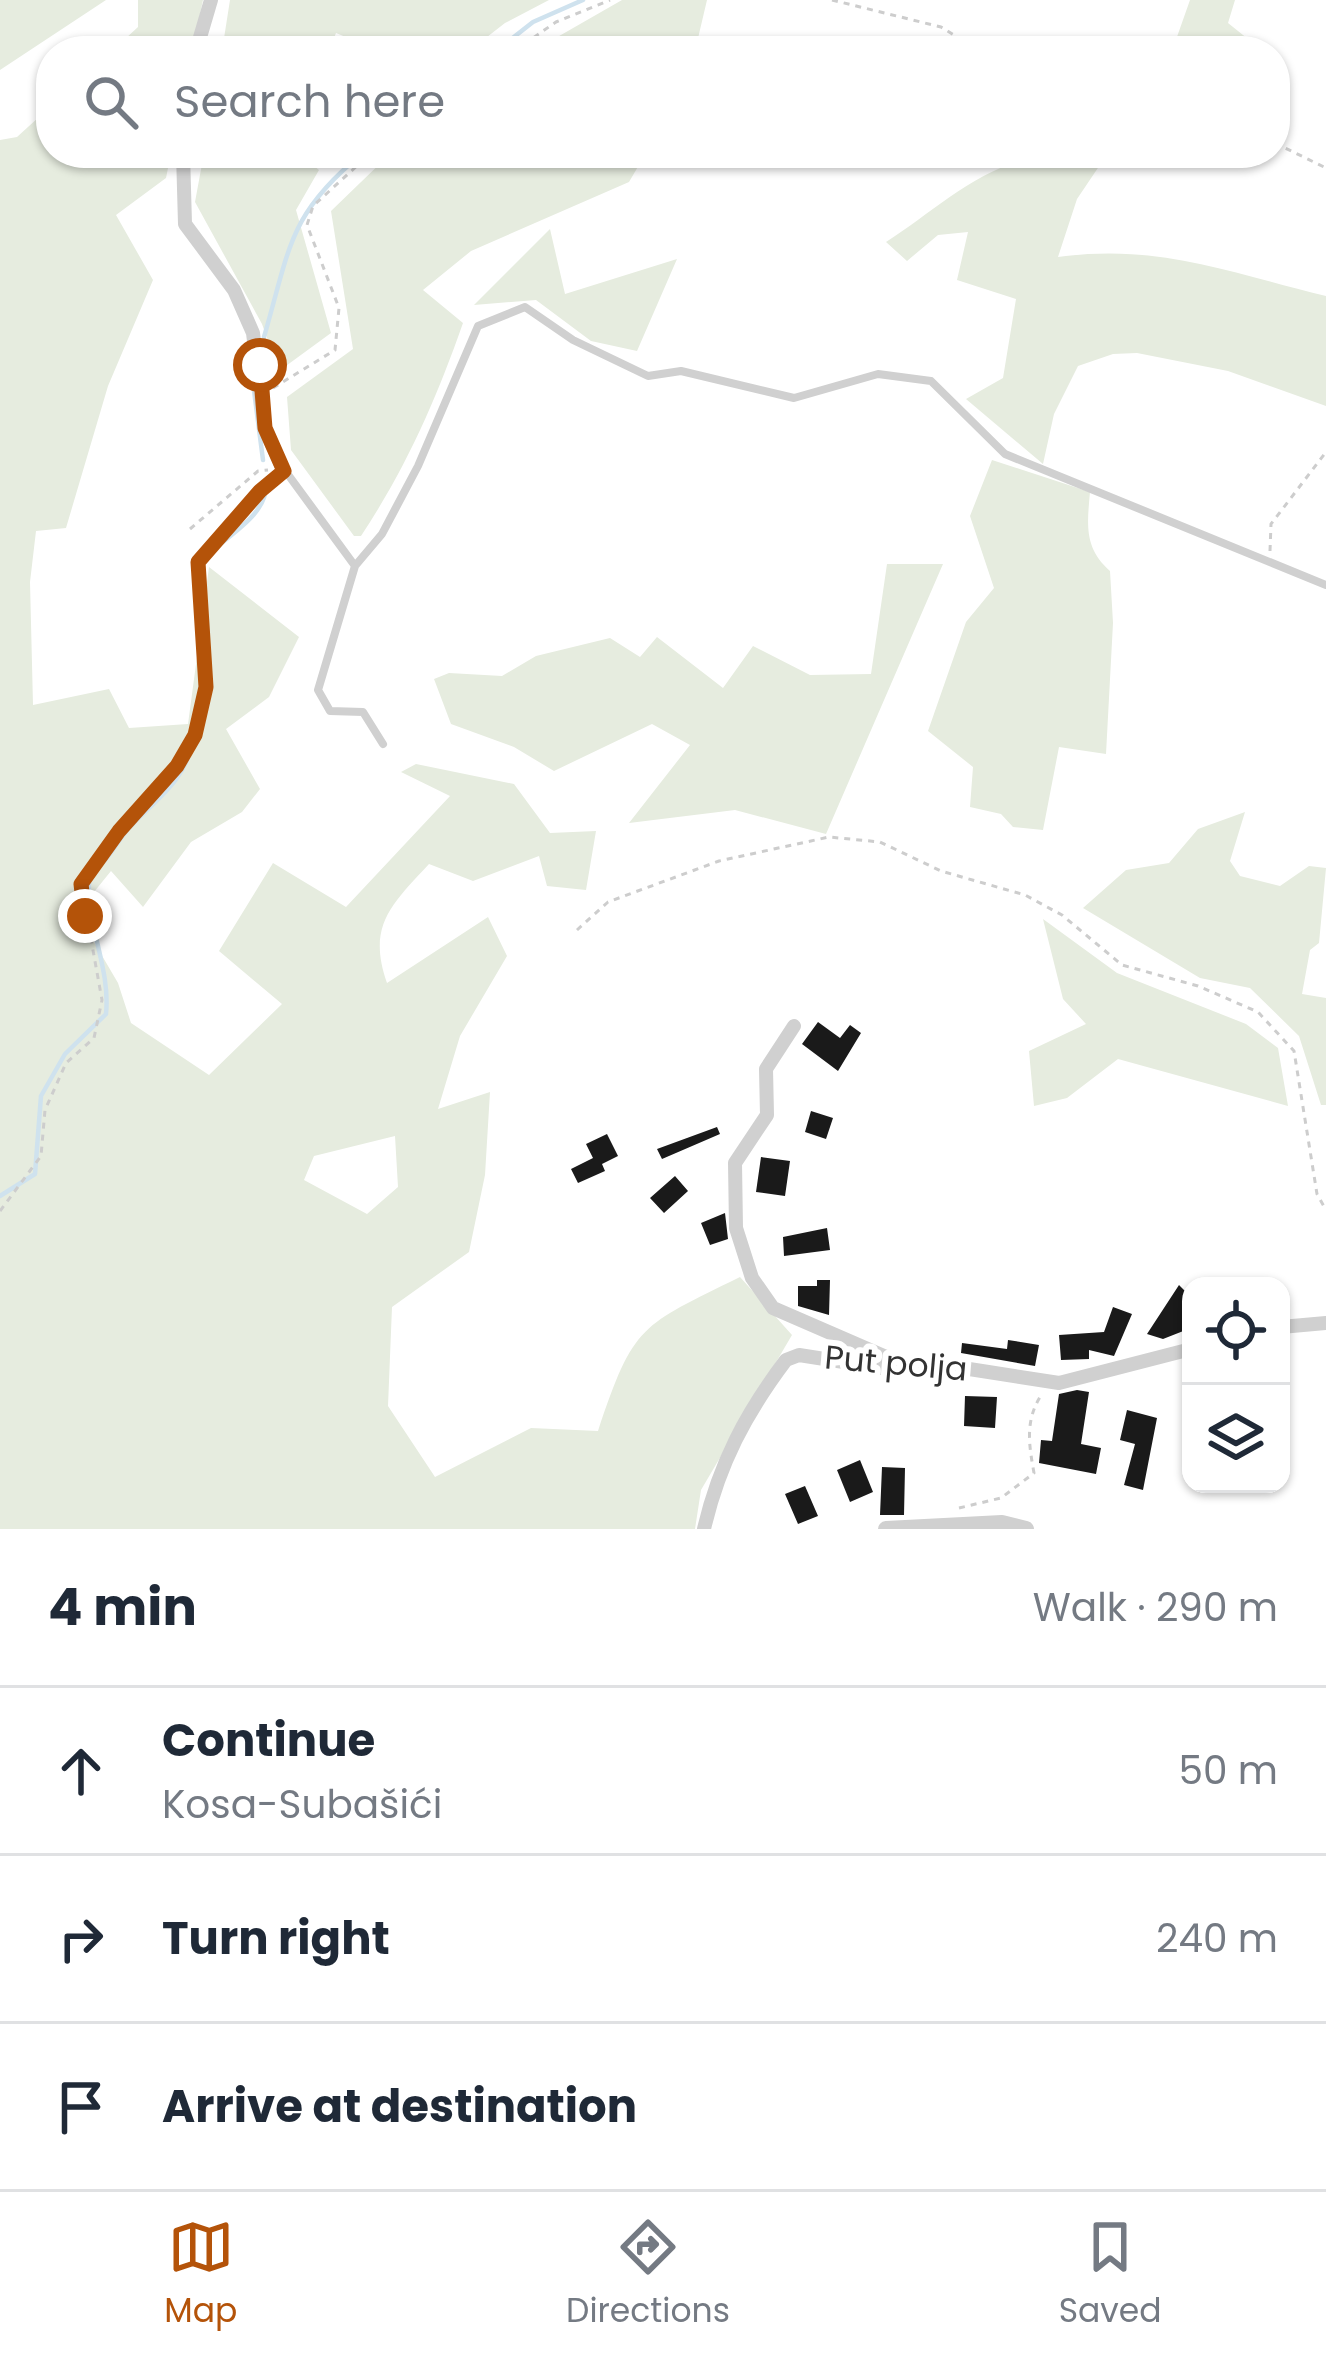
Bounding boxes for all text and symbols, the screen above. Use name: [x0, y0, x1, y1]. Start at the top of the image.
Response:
search box: [36, 36, 1290, 168]
icon: search: [78, 69, 144, 135]
text: Search here: [174, 70, 445, 133]
route start: [233, 338, 287, 392]
route end: [58, 889, 112, 943]
map controls: [1182, 1277, 1290, 1493]
button: locate: [1182, 1277, 1290, 1385]
street label: Put polja: [823, 1333, 969, 1393]
button: layers: [1182, 1385, 1290, 1493]
text: 4 min: [48, 1571, 197, 1643]
text: Walk · 290 m: [1033, 1580, 1278, 1635]
text: Continue: [162, 1709, 375, 1772]
icon: ahead: [48, 1738, 114, 1804]
text: 50 m: [1178, 1743, 1278, 1798]
text: Kosa-Subašići: [162, 1777, 442, 1832]
icon: right: [48, 1906, 114, 1972]
text: Turn right: [162, 1907, 390, 1970]
text: 240 m: [1156, 1911, 1278, 1966]
icon: arrive: [48, 2074, 114, 2140]
text: Arrive at destination: [162, 2075, 637, 2138]
tab: Map: [164, 2214, 237, 2336]
tab: Directions: [566, 2214, 730, 2336]
tab: Saved: [1059, 2214, 1162, 2336]

